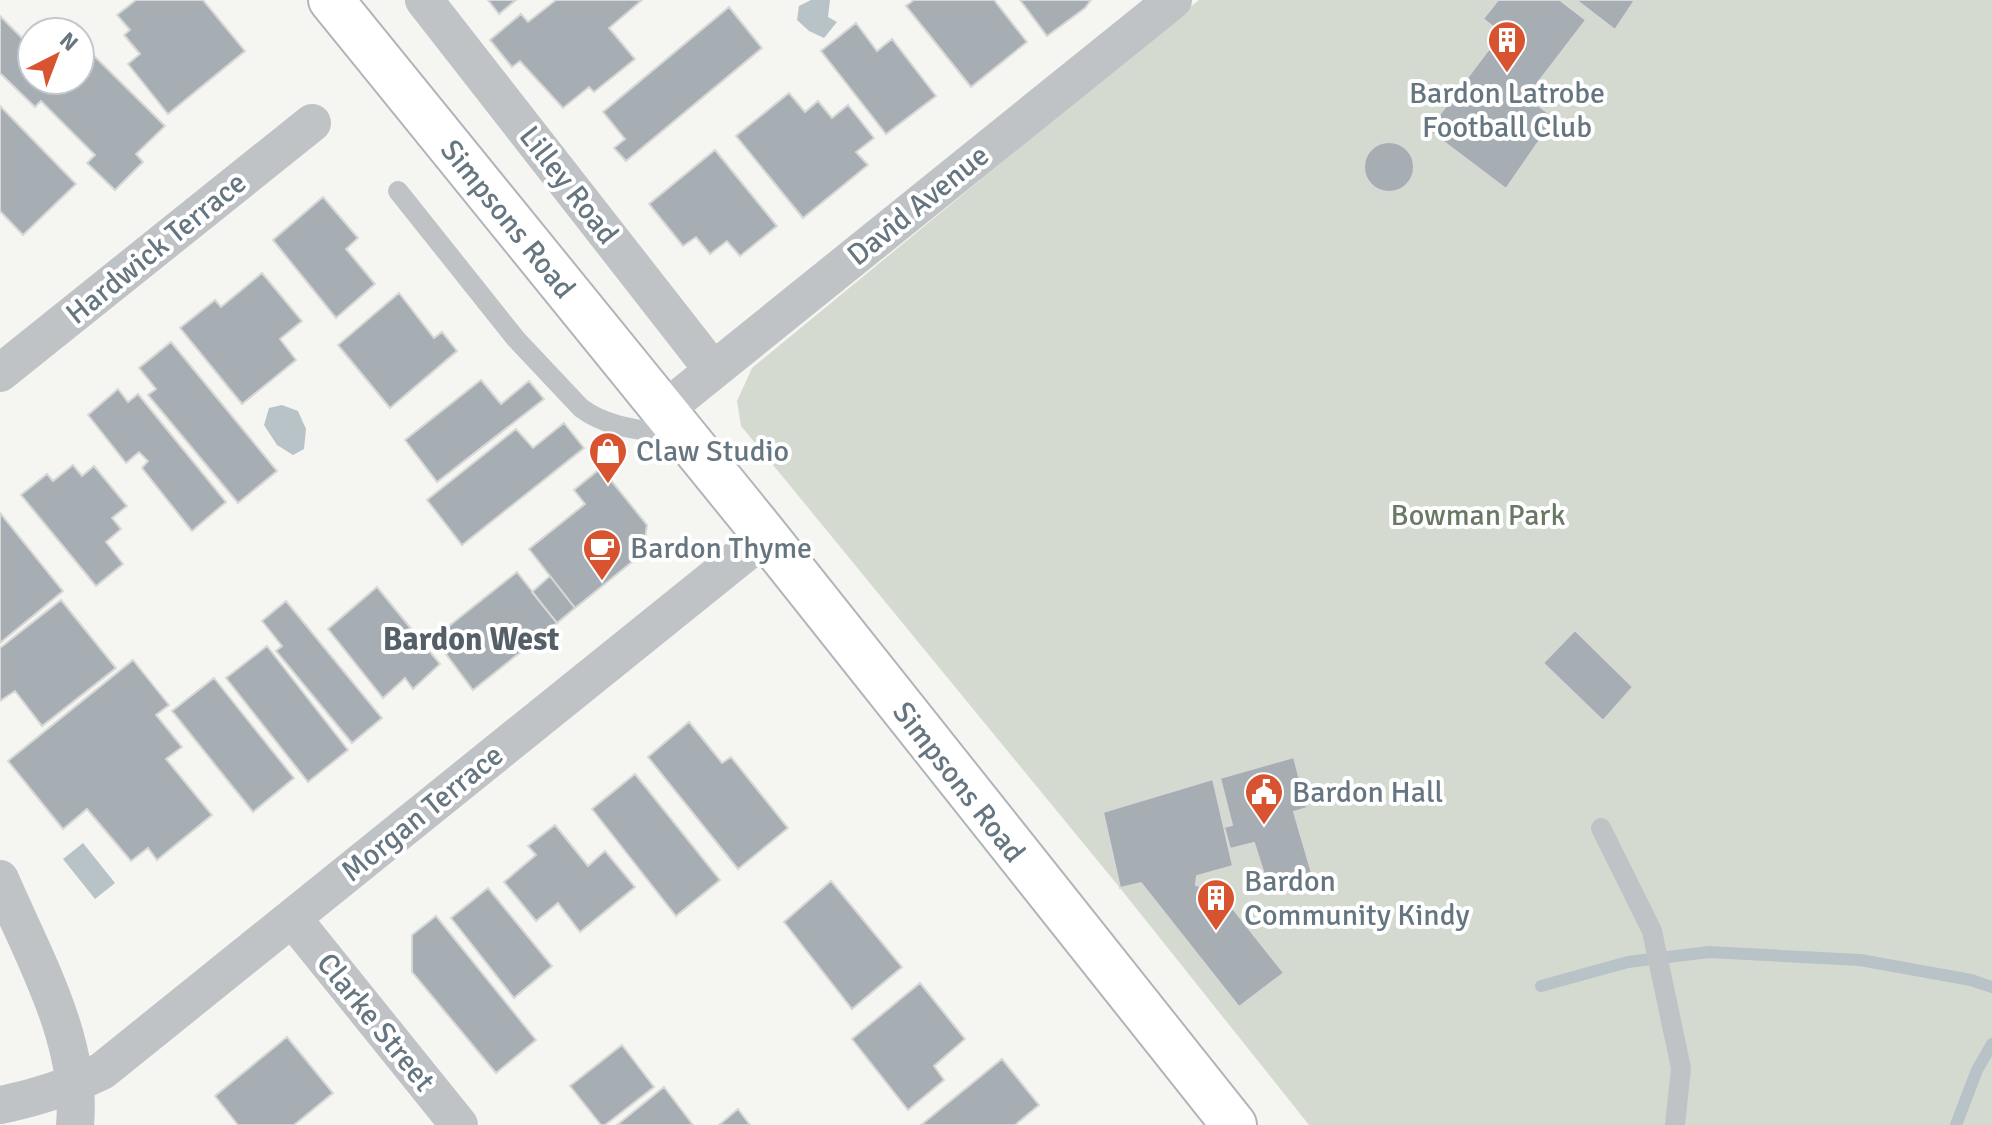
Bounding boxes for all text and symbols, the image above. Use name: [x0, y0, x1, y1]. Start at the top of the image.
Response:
north arrow: [16, 16, 96, 96]
building icon: Bardon Latrobe Football Club: [1486, 19, 1528, 74]
text: N: [54, 26, 84, 57]
place label: Bardon Latrobe Football Club: [1409, 75, 1605, 146]
street label: Lilley Road: [511, 119, 626, 252]
street label: Simpsons Road: [432, 132, 583, 306]
street label: David Avenue: [840, 137, 997, 274]
street label: Hardwick Terrace: [59, 164, 254, 332]
shop icon: Claw Studio: [587, 430, 629, 485]
place label: Claw Studio: [636, 433, 789, 470]
park label: Bowman Park: [1391, 497, 1565, 534]
cafe icon: Bardon Thyme: [581, 527, 623, 582]
place label: Bardon Thyme: [630, 530, 812, 567]
district label: Bardon West: [383, 620, 559, 659]
street label: Simpsons Road: [884, 695, 1033, 870]
street label: Morgan Terrace: [334, 737, 511, 890]
public building icon: Bardon Hall: [1243, 771, 1285, 826]
place label: Bardon Hall: [1292, 774, 1443, 811]
place label: Bardon Community Kindy: [1244, 863, 1470, 934]
building icon: Bardon Community Kindy: [1195, 877, 1237, 932]
street label: Clarke Street: [309, 946, 443, 1099]

